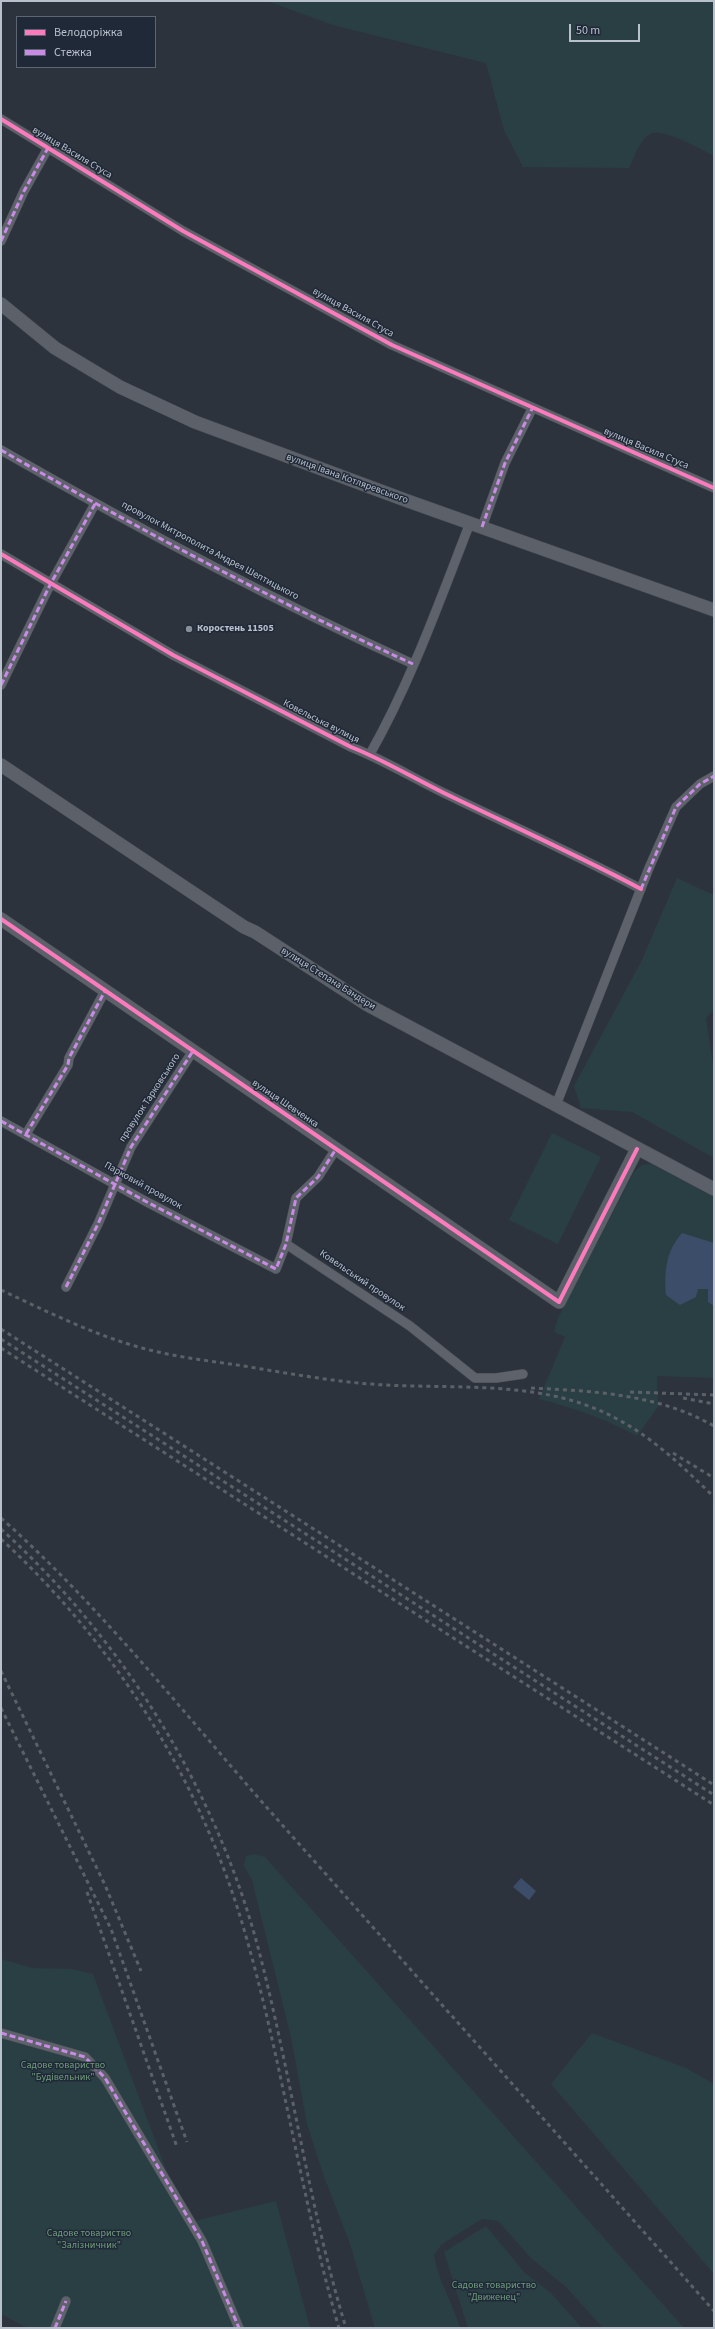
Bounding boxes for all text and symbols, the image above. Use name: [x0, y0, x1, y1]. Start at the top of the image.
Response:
legend: [16, 16, 156, 68]
scale bar: [571, 16, 642, 42]
text: 50 m: [576, 22, 600, 39]
text: Велодоріжка: [54, 24, 123, 41]
text: Стежка: [54, 44, 92, 61]
street label: вулиця Василя Стуса: [30, 124, 114, 182]
street label: вулиця Василя Стуса: [310, 286, 396, 340]
street label: вулиця Василя Стуса: [602, 426, 690, 472]
street label: вулиця Івана Котляревського: [284, 451, 410, 507]
street label: провулок Митрополита Андрея Шептицького: [119, 499, 301, 603]
place label: Коростень 11505: [197, 623, 274, 635]
marker: Коростень 11505: [184, 624, 194, 634]
street label: Ковельська вулиця: [281, 698, 361, 746]
street label: вулиця Степана Бандери: [278, 945, 378, 1013]
street label: провулок Тарковського: [117, 1052, 183, 1144]
street label: вулиця Шевченка: [249, 1077, 321, 1131]
street label: Парковий провулок: [102, 1160, 184, 1212]
street label: Ковельський провулок: [317, 1248, 407, 1314]
park label: Садове товариство "Будівельник": [21, 2060, 105, 2084]
park label: Садове товариство "Залізничник": [47, 2228, 131, 2252]
park label: Садове товариство "Движенец": [452, 2280, 536, 2304]

